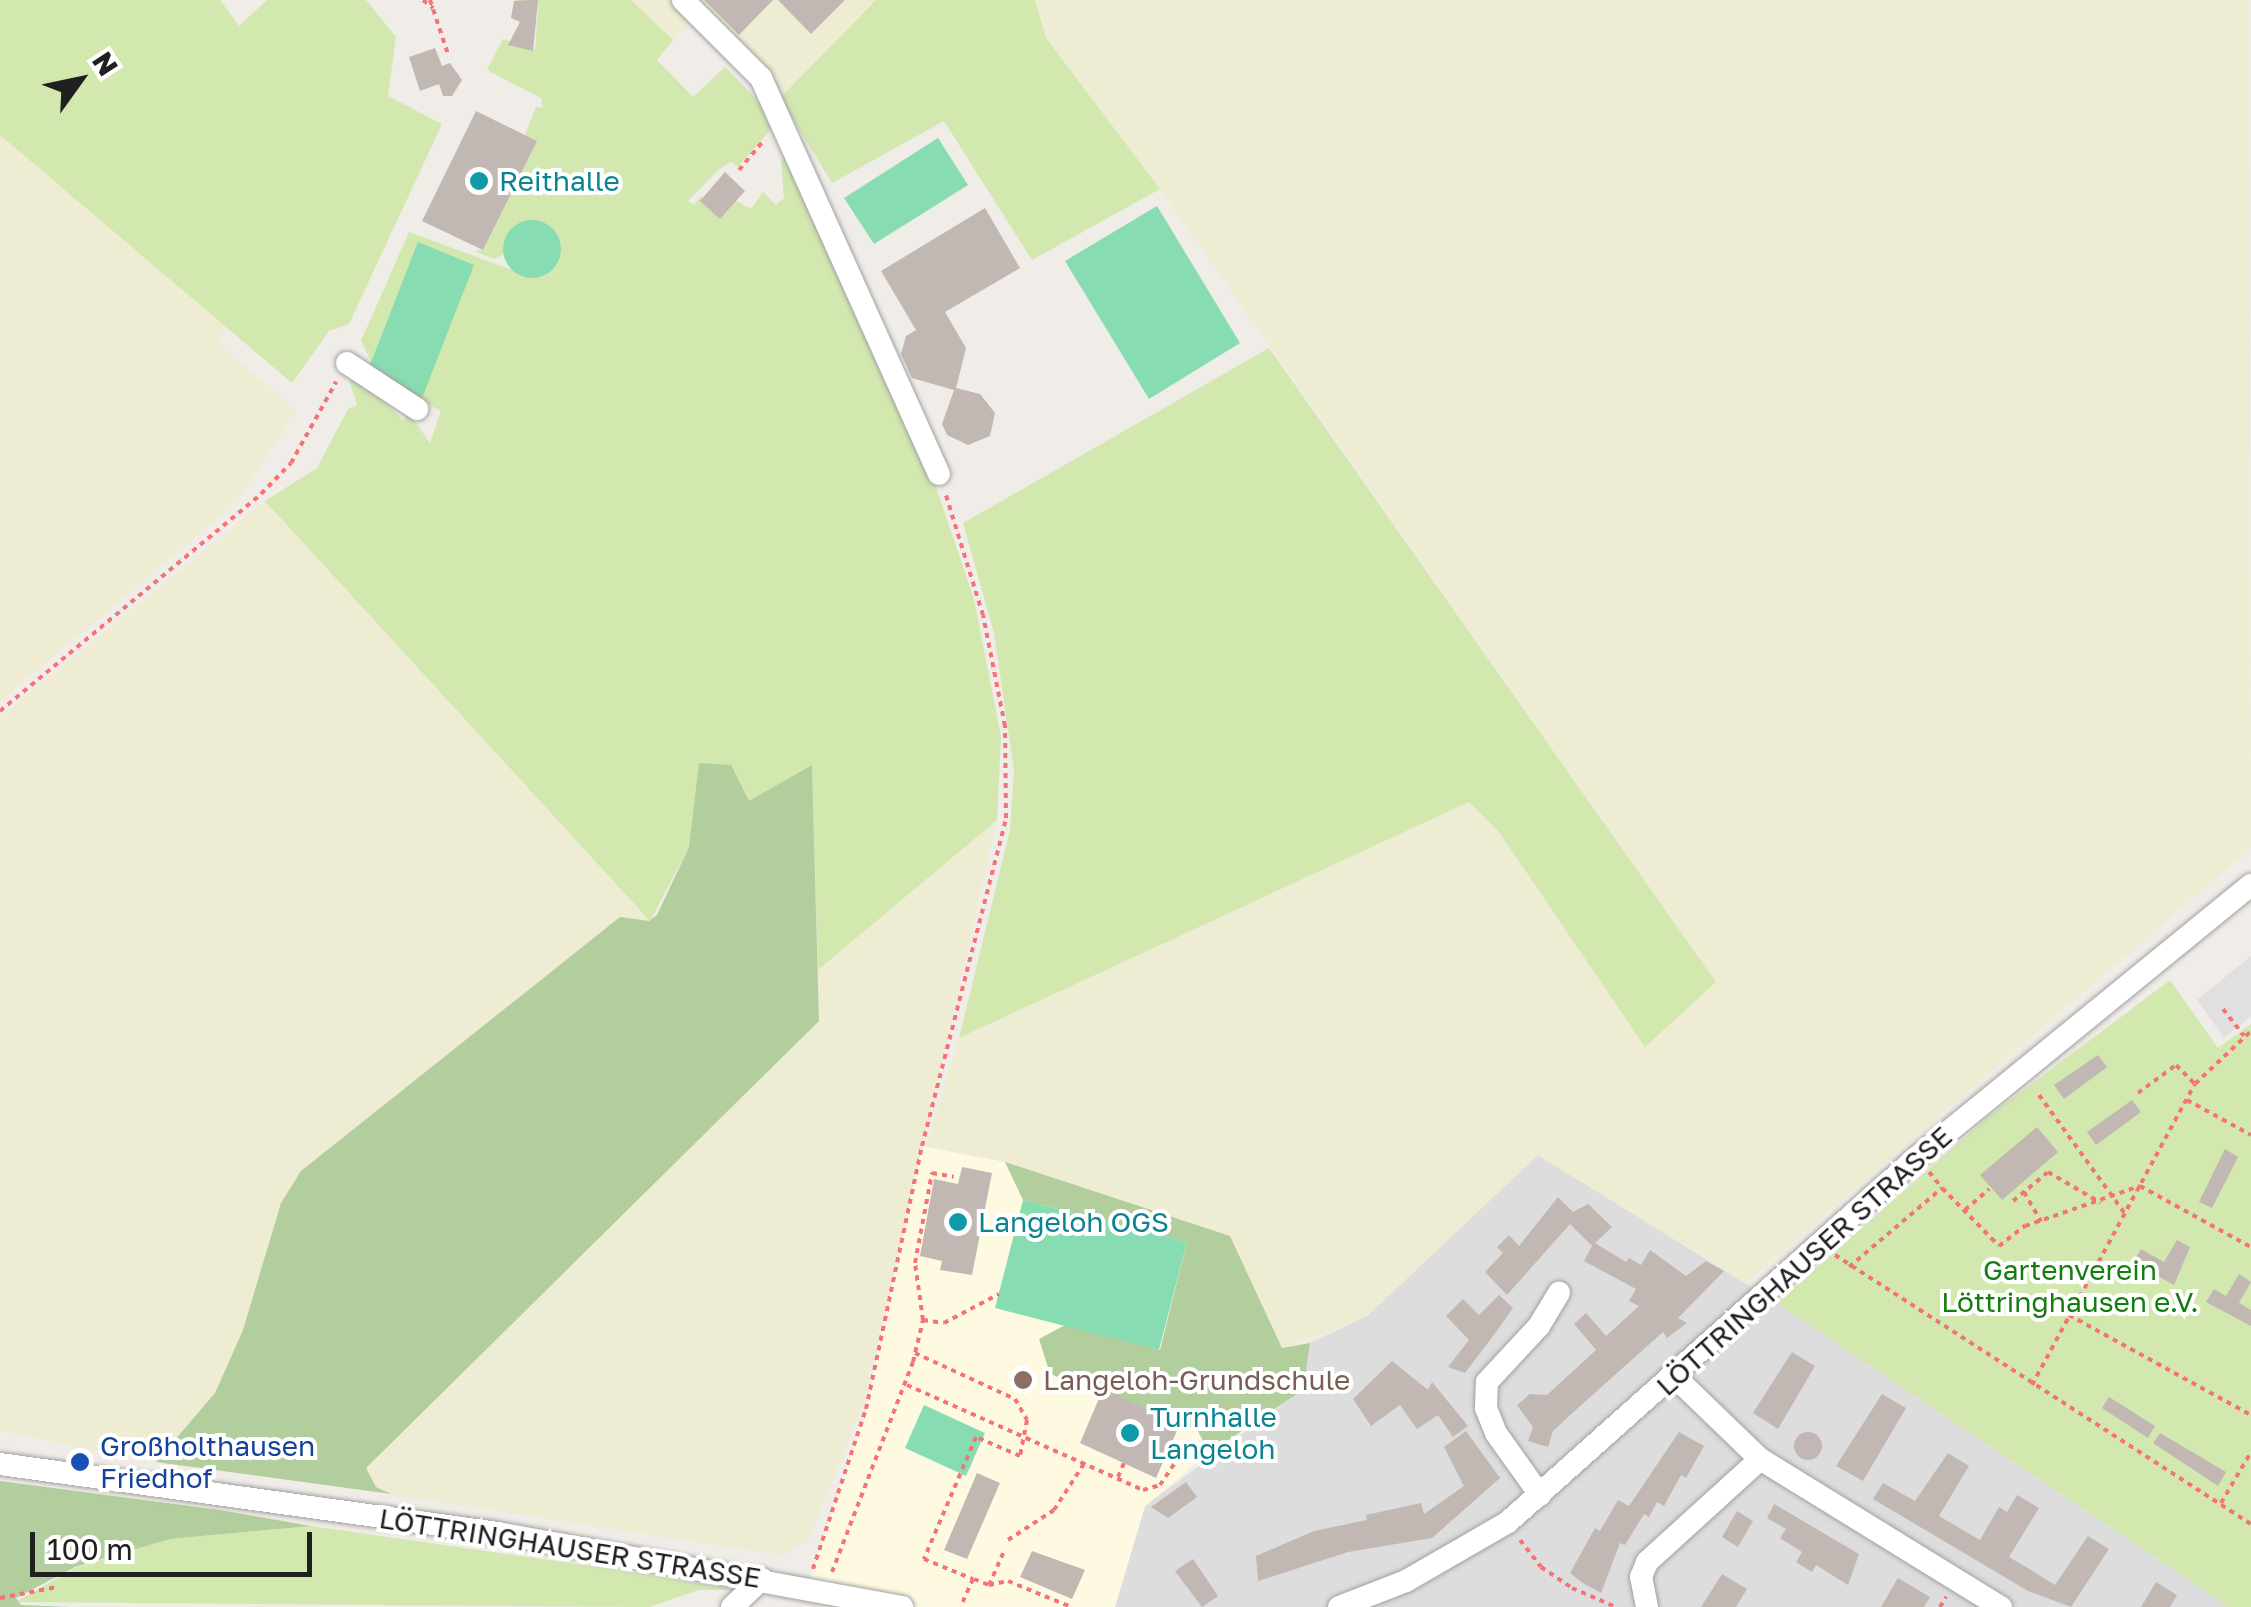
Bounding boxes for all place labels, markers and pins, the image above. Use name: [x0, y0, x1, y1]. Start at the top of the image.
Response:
place label: Reithalle: [499, 164, 620, 198]
marker: Reithalle: [468, 170, 490, 192]
place label: Langeloh OGS: [978, 1205, 1169, 1239]
marker: Langeloh OGS: [947, 1211, 969, 1233]
place label: Langeloh-Grundschule: [1043, 1363, 1350, 1397]
marker: Langeloh-Grundschule: [1012, 1369, 1034, 1391]
place label: Turnhalle Langeloh: [1150, 1400, 1277, 1466]
marker: Turnhalle Langeloh: [1119, 1422, 1141, 1444]
place label: Großholthausen Friedhof: [100, 1429, 315, 1495]
marker: Großholthausen Friedhof: [69, 1451, 91, 1473]

